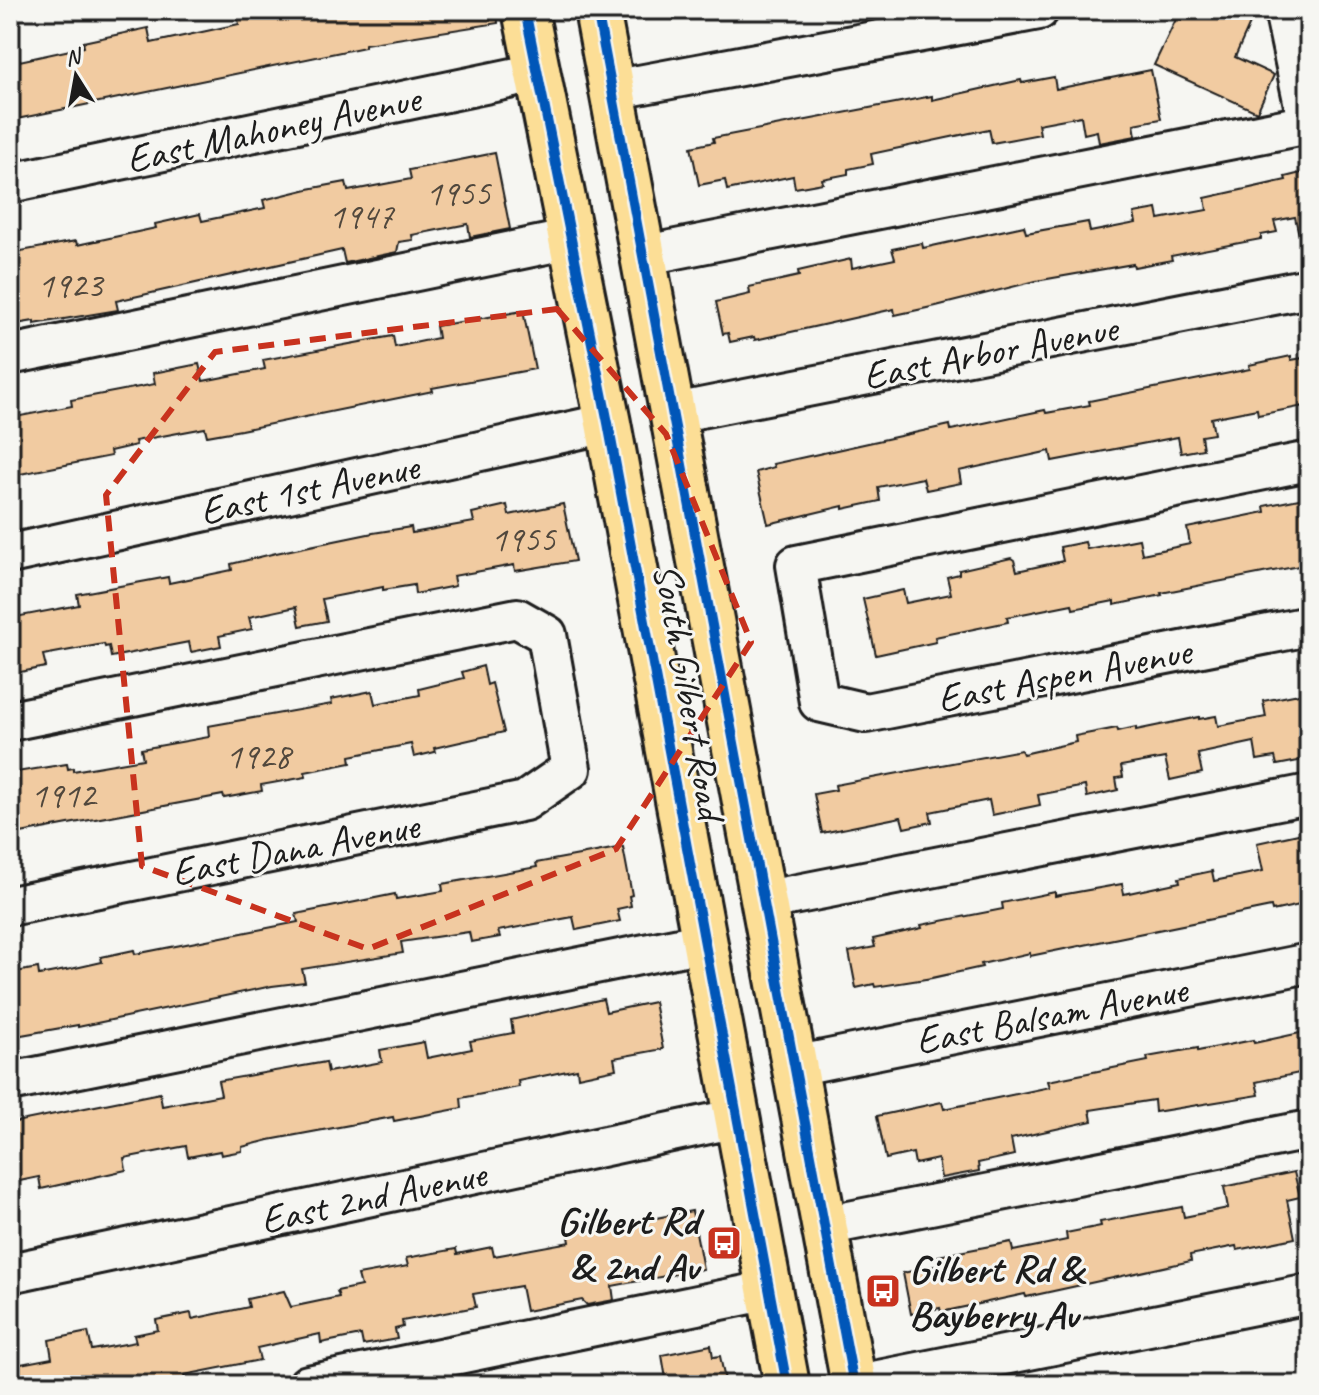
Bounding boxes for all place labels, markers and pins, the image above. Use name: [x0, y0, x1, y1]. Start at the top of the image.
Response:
place label: Gilbert Rd & 2nd Av: [557, 1196, 705, 1292]
bus stop icon: Gilbert Rd & 2nd Av: [705, 1224, 743, 1262]
place label: Gilbert Rd & Bayberry Av: [909, 1244, 1087, 1340]
bus stop icon: Gilbert Rd & Bayberry Av: [864, 1272, 902, 1310]

